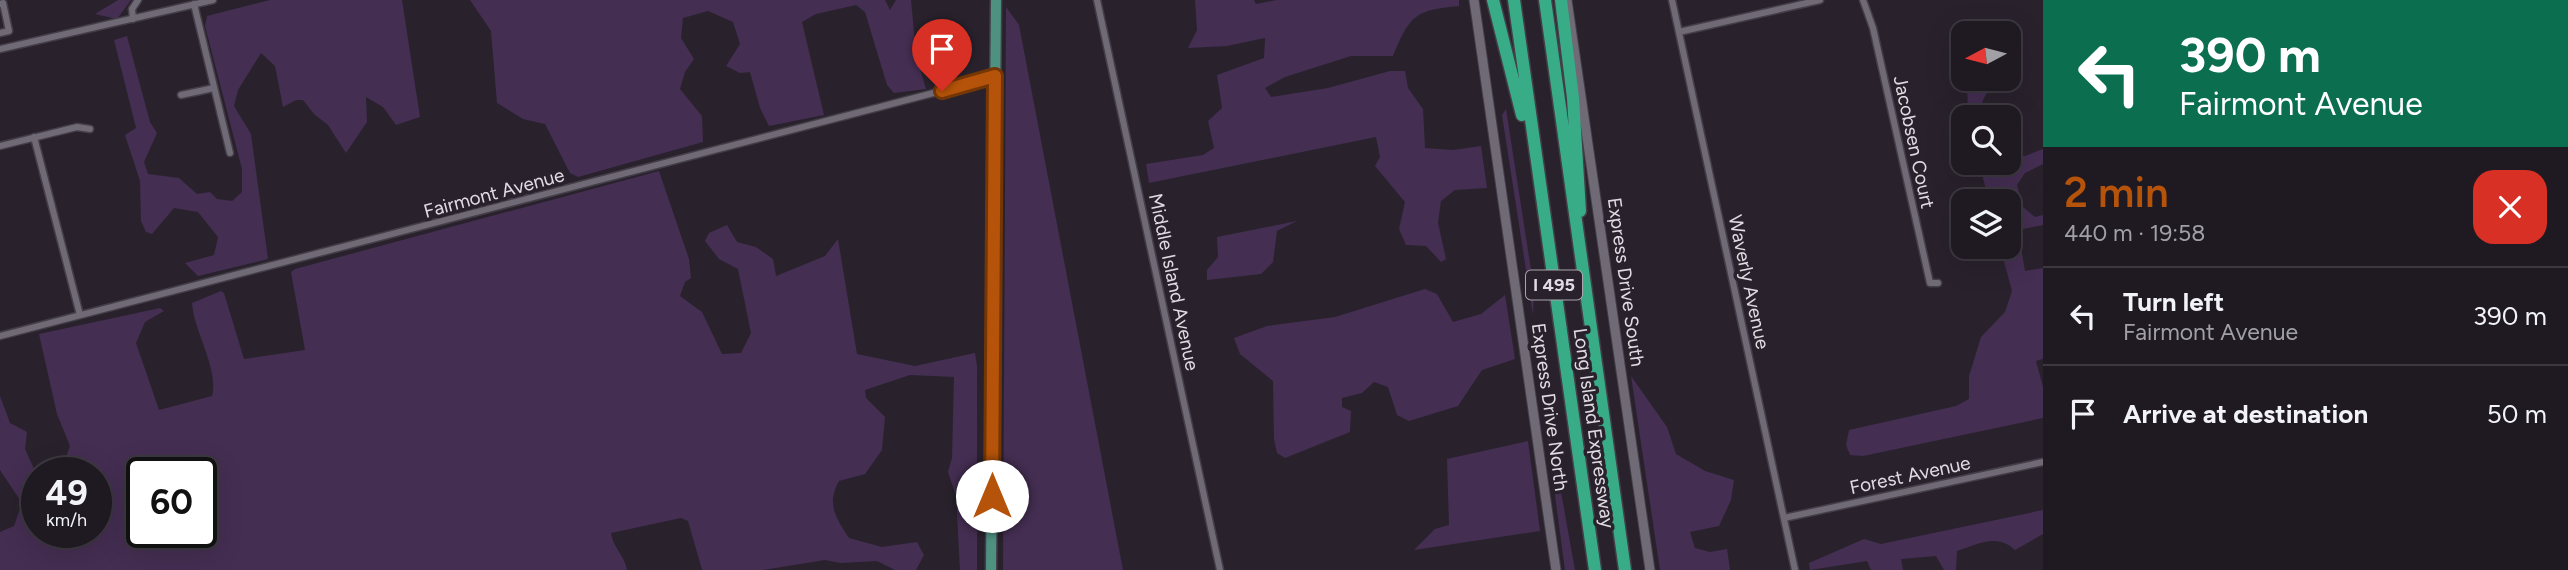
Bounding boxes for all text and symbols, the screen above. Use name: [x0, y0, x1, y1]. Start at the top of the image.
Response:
pin: [912, 19, 972, 91]
north arrow: [1951, 21, 2021, 91]
map controls: [1951, 21, 2021, 259]
text: 390 m: [2179, 25, 2321, 84]
icon: left: [2064, 28, 2155, 119]
icon: arrive: [923, 30, 961, 68]
street label: Jacobsen Court: [1889, 73, 1939, 211]
text: Fairmont Avenue: [2179, 85, 2423, 123]
button: search: [1951, 105, 2021, 175]
street label: Fairmont Avenue: [421, 163, 567, 223]
text: 2 min: [2064, 167, 2169, 218]
button: close: [2473, 170, 2547, 244]
button: layers: [1951, 189, 2021, 259]
street label: Middle Island Avenue: [1144, 191, 1204, 373]
street label: Express Drive South: [1603, 196, 1649, 368]
street label: Waverly Avenue: [1724, 213, 1774, 351]
text: 440 m · 19:58: [2064, 219, 2205, 247]
road number: I 495: [1526, 270, 1582, 300]
text: Turn left: [2123, 286, 2224, 318]
icon: left: [2064, 297, 2102, 335]
text: 390 m: [2473, 300, 2547, 332]
text: Fairmont Avenue: [2123, 318, 2298, 346]
street label: Express Drive North: [1527, 322, 1573, 492]
street label: Long Island Expressway: [1569, 326, 1619, 530]
icon: arrive: [2064, 395, 2102, 433]
text: Arrive at destination: [2123, 398, 2368, 430]
text: 50 m: [2487, 398, 2547, 430]
street label: Forest Avenue: [1847, 451, 1973, 499]
speed limit sign: 60: [126, 457, 217, 548]
position arrow: [955, 459, 1029, 533]
text: 49: [45, 472, 88, 514]
text: km/h: [46, 509, 87, 531]

